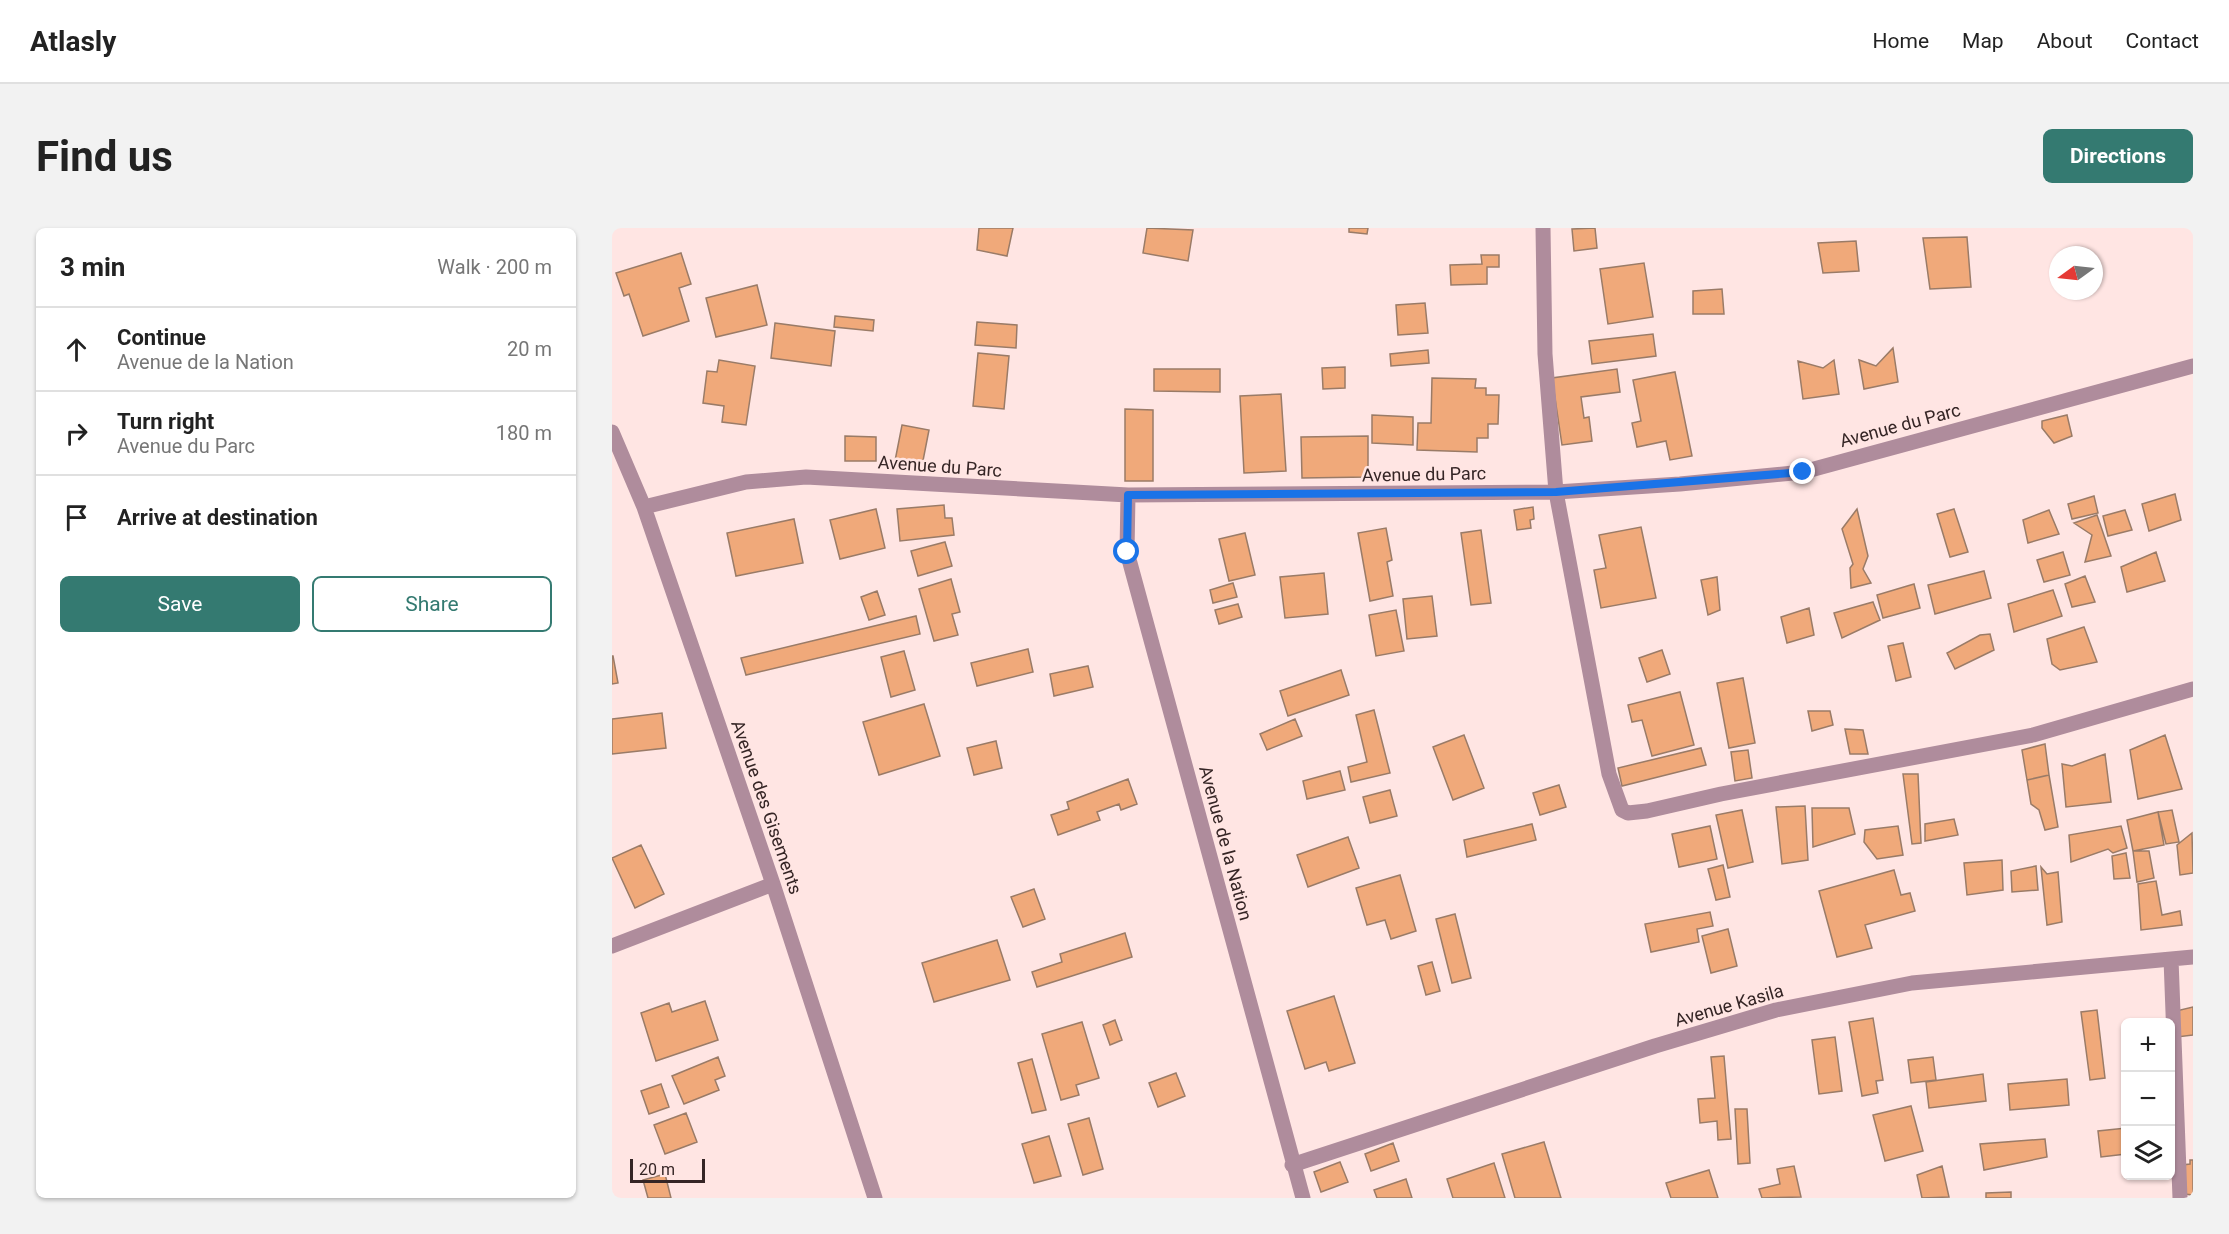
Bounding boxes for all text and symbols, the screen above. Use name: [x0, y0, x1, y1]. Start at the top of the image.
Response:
text: Atlasly: [30, 25, 116, 58]
text: Home: [1873, 29, 1929, 53]
text: Map: [1962, 29, 2004, 53]
text: About: [2037, 29, 2093, 53]
text: Contact: [2126, 29, 2199, 53]
button: Directions: [2043, 129, 2193, 183]
text: Find us: [36, 132, 173, 181]
north arrow: [2049, 246, 2103, 300]
text: 3 min: [60, 252, 125, 282]
text: Walk · 200 m: [437, 255, 552, 279]
text: Continue: [117, 325, 206, 350]
icon: ahead: [60, 333, 93, 366]
text: 20 m: [507, 337, 552, 361]
text: Avenue de la Nation: [117, 350, 294, 374]
street label: Avenue du Parc: [1837, 399, 1963, 451]
text: Turn right: [117, 409, 214, 434]
icon: right: [60, 417, 93, 450]
text: 180 m: [496, 421, 552, 445]
text: Avenue du Parc: [117, 434, 255, 458]
street label: Avenue du Parc: [877, 451, 1003, 481]
route end: [1789, 458, 1815, 484]
street label: Avenue du Parc: [1362, 462, 1486, 486]
icon: arrive: [60, 501, 93, 534]
text: Arrive at destination: [117, 505, 318, 530]
route start: [1113, 538, 1139, 564]
button: Save: [60, 576, 300, 632]
button: Share: [312, 576, 552, 632]
street label: Avenue des Gisements: [727, 717, 807, 897]
street label: Avenue de la Nation: [1195, 763, 1257, 923]
street label: Avenue Kasila: [1672, 979, 1786, 1031]
map controls: [2121, 1018, 2175, 1180]
button: +: [2121, 1018, 2175, 1072]
button: −: [2121, 1072, 2175, 1126]
button: layers: [2121, 1126, 2175, 1180]
scale bar: [630, 1156, 705, 1184]
text: 20 m: [639, 1160, 675, 1179]

